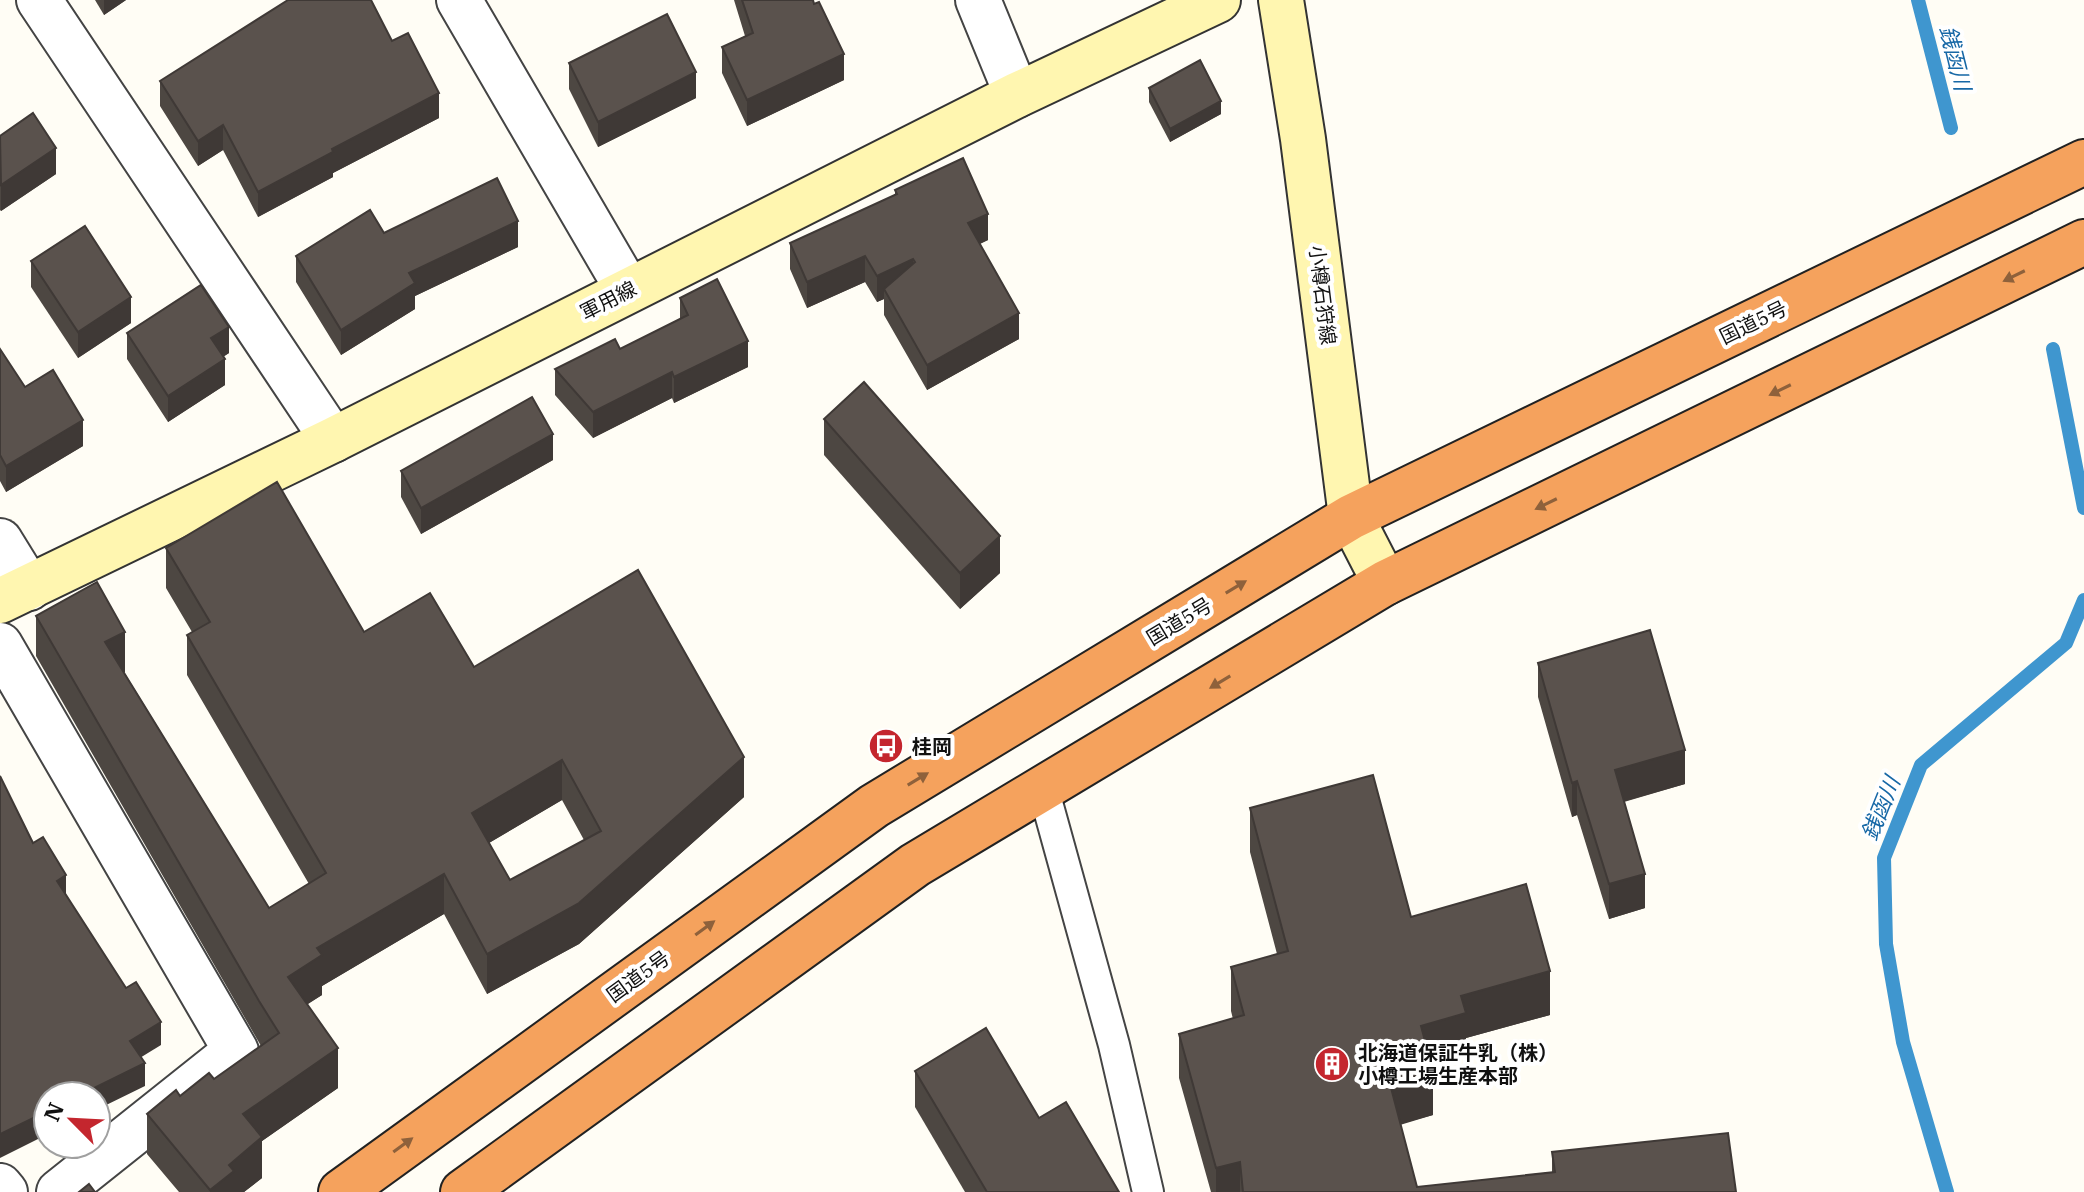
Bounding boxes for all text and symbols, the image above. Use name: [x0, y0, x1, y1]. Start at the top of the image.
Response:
water label: 銭函川: [1934, 22, 1979, 95]
street label: 小樽石狩線: [1304, 244, 1342, 346]
one-way arrow: [2002, 270, 2025, 283]
street label: 軍用線: [575, 274, 641, 326]
street label: 国道5号: [1715, 294, 1791, 350]
one-way arrow: [1769, 384, 1792, 397]
one-way arrow: [1535, 498, 1558, 511]
one-way arrow: [1225, 580, 1247, 594]
street label: 国道5号: [1141, 591, 1217, 651]
one-way arrow: [1209, 675, 1231, 689]
bus stop icon: 桂岡: [867, 727, 905, 765]
place label: 桂岡: [912, 733, 952, 760]
water label: 銭函川: [1854, 770, 1907, 844]
one-way arrow: [907, 772, 929, 786]
one-way arrow: [694, 920, 716, 936]
street label: 国道5号: [601, 944, 675, 1008]
place label: 北海道保証牛乳（株） 小樽工場生産本部: [1358, 1039, 1558, 1089]
building icon: 北海道保証牛乳（株） 小樽工場生産本部: [1313, 1045, 1351, 1083]
north arrow: [32, 1080, 112, 1160]
text: N: [36, 1098, 70, 1126]
one-way arrow: [393, 1138, 414, 1154]

